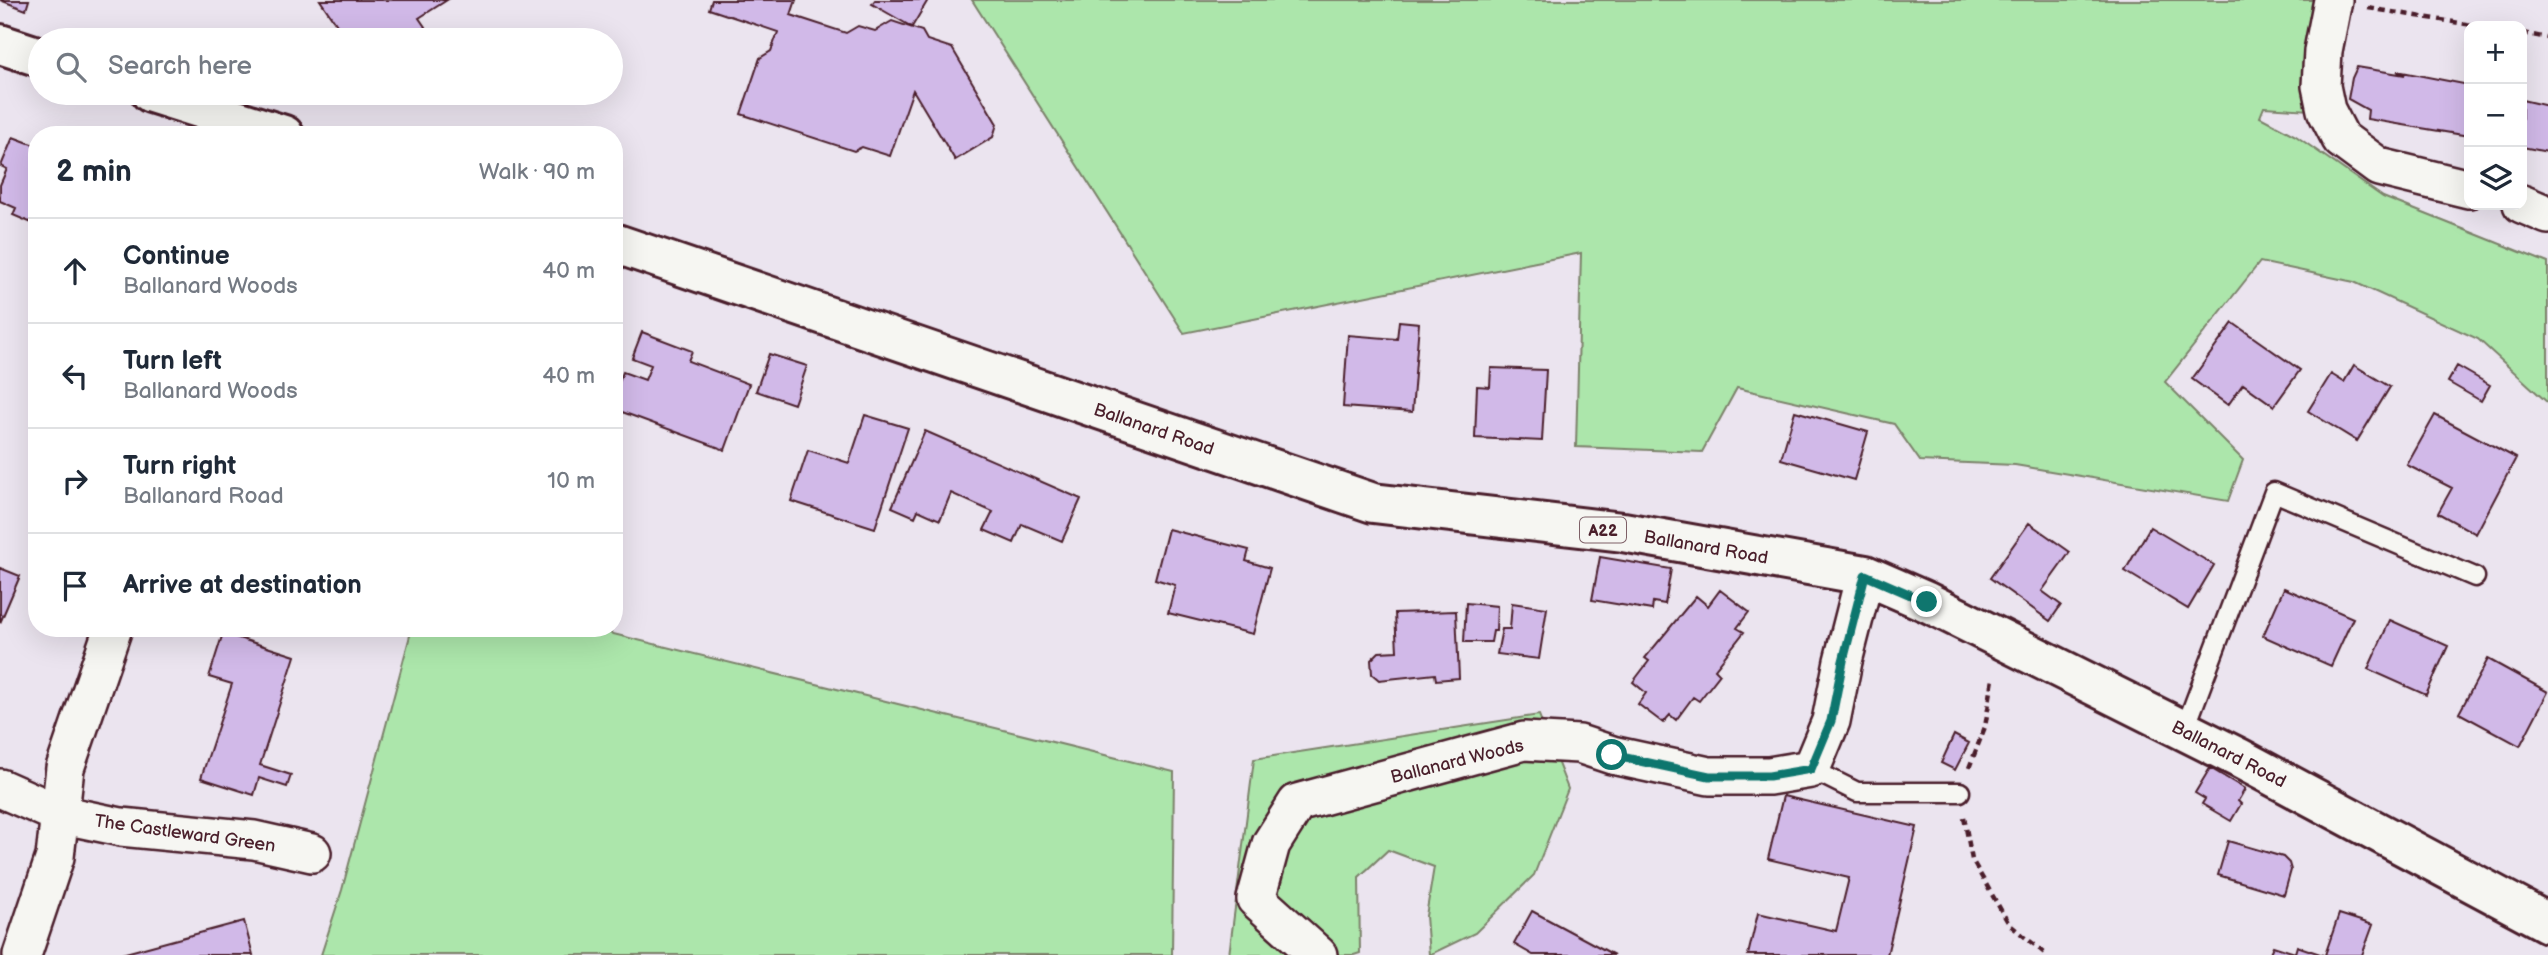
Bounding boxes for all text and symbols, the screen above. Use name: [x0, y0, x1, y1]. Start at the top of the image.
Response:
map controls: [2464, 21, 2527, 210]
button: +: [2464, 21, 2527, 84]
search box: [28, 28, 623, 105]
icon: search: [52, 48, 90, 86]
text: Search here: [108, 51, 252, 82]
button: −: [2464, 84, 2527, 147]
button: layers: [2464, 147, 2527, 210]
text: 2 min: [56, 154, 132, 190]
text: Walk · 90 m: [479, 158, 595, 186]
text: Continue: [123, 241, 230, 272]
icon: ahead: [56, 252, 94, 290]
text: 40 m: [542, 257, 595, 285]
text: Ballanard Woods: [123, 272, 298, 300]
text: Turn left: [123, 346, 222, 377]
icon: left: [56, 357, 94, 395]
text: 40 m: [542, 362, 595, 390]
text: Ballanard Woods: [123, 377, 298, 405]
street label: Ballanard Road: [1091, 399, 1217, 460]
text: Turn right: [123, 451, 236, 482]
icon: right: [56, 462, 94, 500]
text: 10 m: [547, 467, 595, 495]
text: Ballanard Road: [123, 482, 284, 510]
road number: A22: [1580, 517, 1626, 542]
street label: Ballanard Road: [1642, 526, 1770, 569]
icon: arrive: [56, 567, 94, 605]
text: Arrive at destination: [123, 570, 362, 601]
route end: [1911, 586, 1942, 617]
street label: Ballanard Road: [2168, 717, 2290, 792]
street label: Ballanard Woods: [1388, 735, 1526, 788]
route start: [1596, 739, 1627, 770]
street label: The Castleward Green: [93, 810, 277, 857]

